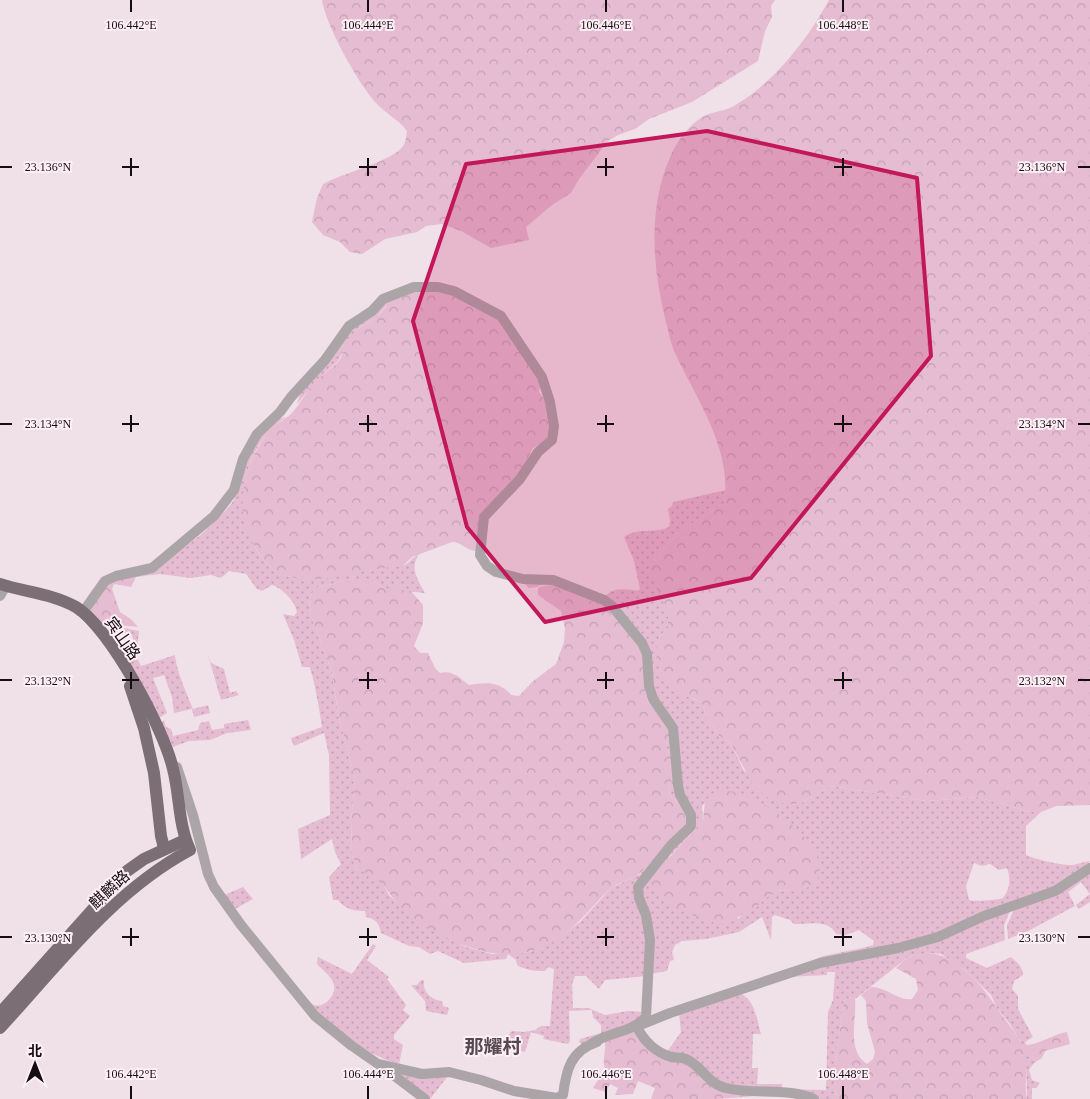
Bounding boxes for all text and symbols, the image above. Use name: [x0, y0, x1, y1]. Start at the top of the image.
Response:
text: 106.442°E: [105, 18, 157, 32]
text: 106.444°E: [342, 18, 394, 32]
text: 106.446°E: [580, 18, 632, 32]
text: 106.448°E: [817, 18, 869, 32]
text: 23.136°N: [25, 160, 72, 174]
text: 23.136°N: [1019, 160, 1066, 174]
text: 23.134°N: [25, 417, 72, 431]
text: 23.134°N: [1019, 417, 1066, 431]
street label: 宾山路: [102, 614, 143, 663]
text: 23.132°N: [25, 674, 72, 688]
text: 23.132°N: [1019, 674, 1066, 688]
street label: 麒麟路: [86, 867, 133, 912]
text: 23.130°N: [25, 931, 72, 945]
text: 23.130°N: [1019, 931, 1066, 945]
district label: 那耀村: [464, 1036, 522, 1057]
north arrow: [10, 1039, 60, 1089]
text: 北: [28, 1044, 42, 1059]
text: 106.442°E: [105, 1067, 157, 1081]
text: 106.444°E: [342, 1067, 394, 1081]
text: 106.446°E: [580, 1067, 632, 1081]
text: 106.448°E: [817, 1067, 869, 1081]

